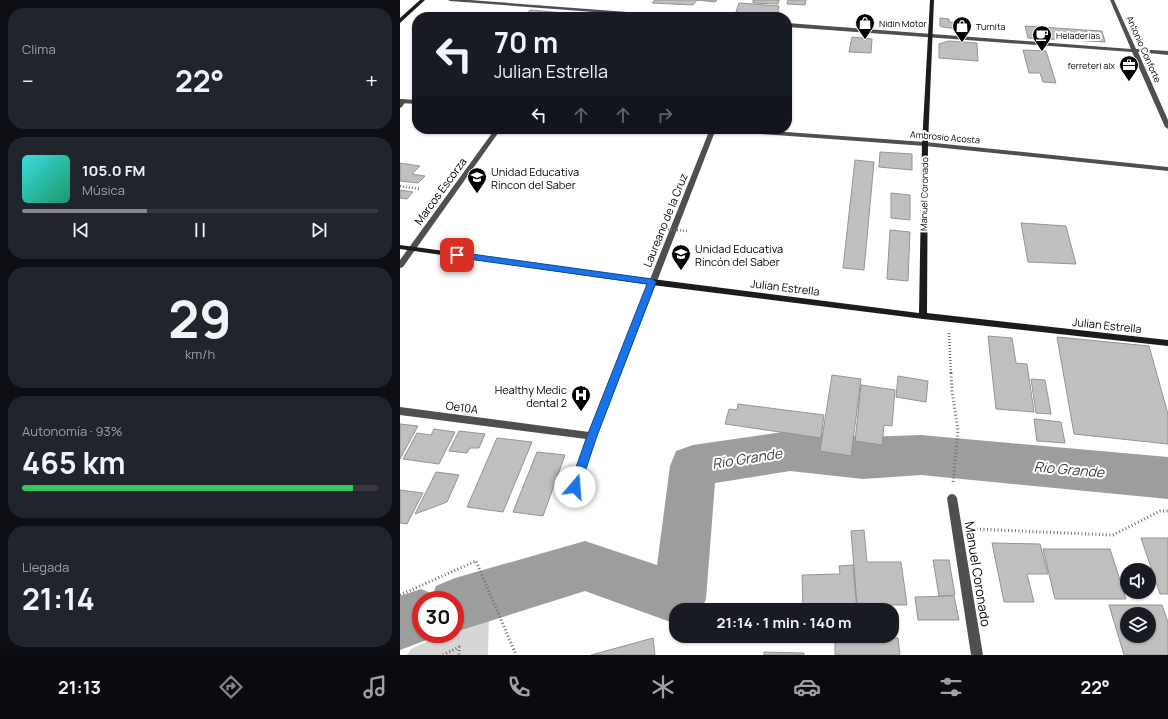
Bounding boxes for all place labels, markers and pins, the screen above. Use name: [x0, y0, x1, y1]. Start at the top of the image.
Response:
shop icon: Nidin Motor: [854, 12, 876, 40]
shop icon: Turnita: [951, 15, 973, 43]
place label: Nidin Motor: [879, 17, 927, 30]
place label: Turnita: [976, 20, 1006, 33]
cafe icon: Heladerias: [1031, 24, 1053, 52]
place label: Heladerias: [1056, 29, 1100, 42]
office icon: ferreteri alx: [1118, 54, 1140, 82]
place label: ferreteri alx: [1067, 59, 1115, 72]
place label: Unidad Educativa Rincon del Saber: [491, 164, 579, 192]
school or university icon: Unidad Educativa Rincon del Saber: [466, 166, 488, 194]
pin: [440, 238, 474, 272]
place label: Unidad Educativa Rincón del Saber: [695, 241, 783, 269]
school or university icon: Unidad Educativa Rincón del Saber: [670, 243, 692, 271]
place label: Healthy Medic dental 2: [495, 382, 567, 410]
hospital icon: Healthy Medic dental 2: [570, 384, 592, 412]

